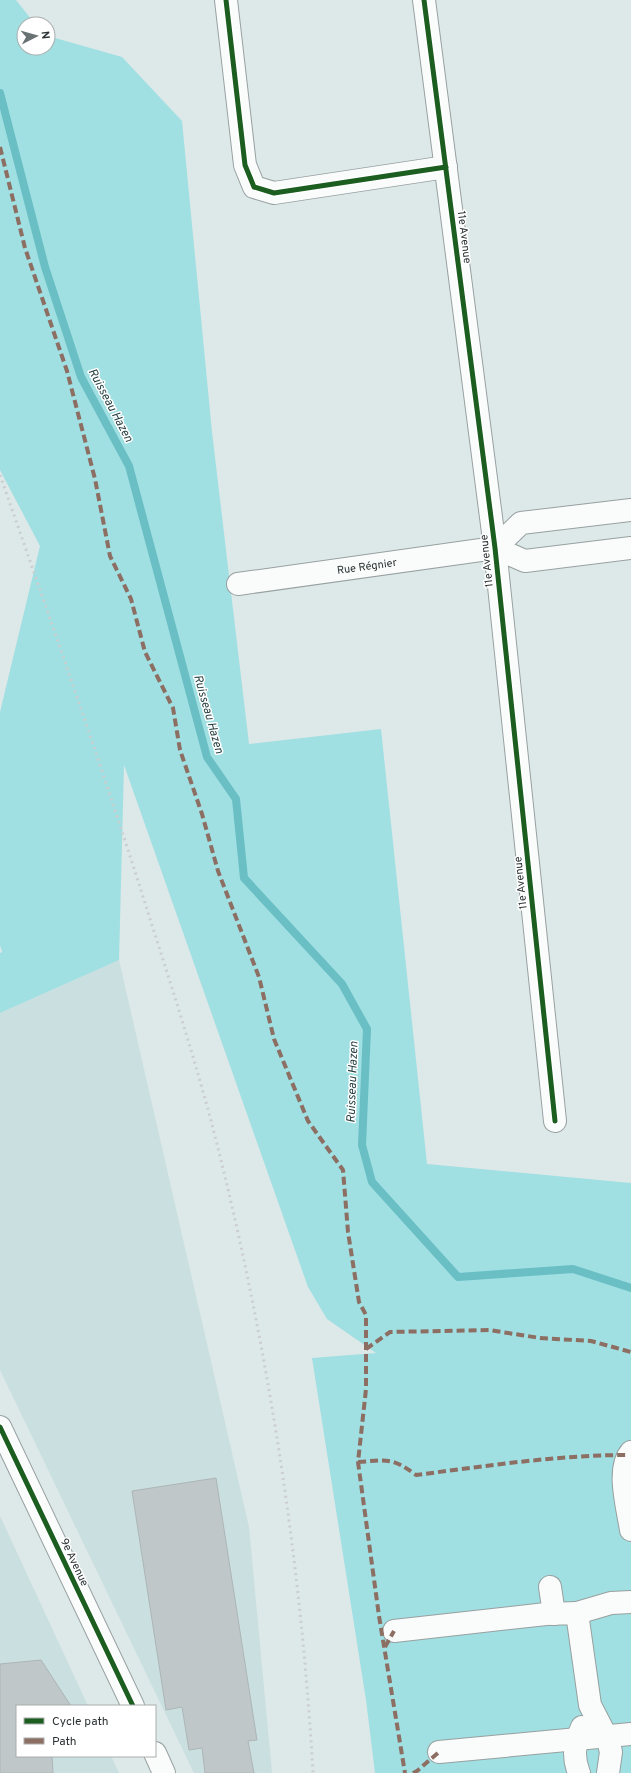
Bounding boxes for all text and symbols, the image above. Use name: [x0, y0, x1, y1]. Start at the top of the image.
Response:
north arrow: [16, 16, 56, 56]
text: N: [38, 30, 52, 40]
street label: 11e Avenue: [454, 210, 474, 264]
water label: Ruisseau Hazen: [84, 366, 137, 446]
street label: 11e Avenue: [477, 534, 497, 588]
street label: Rue Régnier: [336, 556, 398, 578]
water label: Ruisseau Hazen: [189, 673, 227, 756]
street label: 11e Avenue: [511, 856, 531, 910]
water label: Ruisseau Hazen: [344, 1041, 362, 1123]
street label: 9e Avenue: [57, 1536, 91, 1589]
legend: [16, 1705, 156, 1757]
text: Cycle path: [52, 1714, 109, 1730]
text: Path: [52, 1734, 77, 1750]

